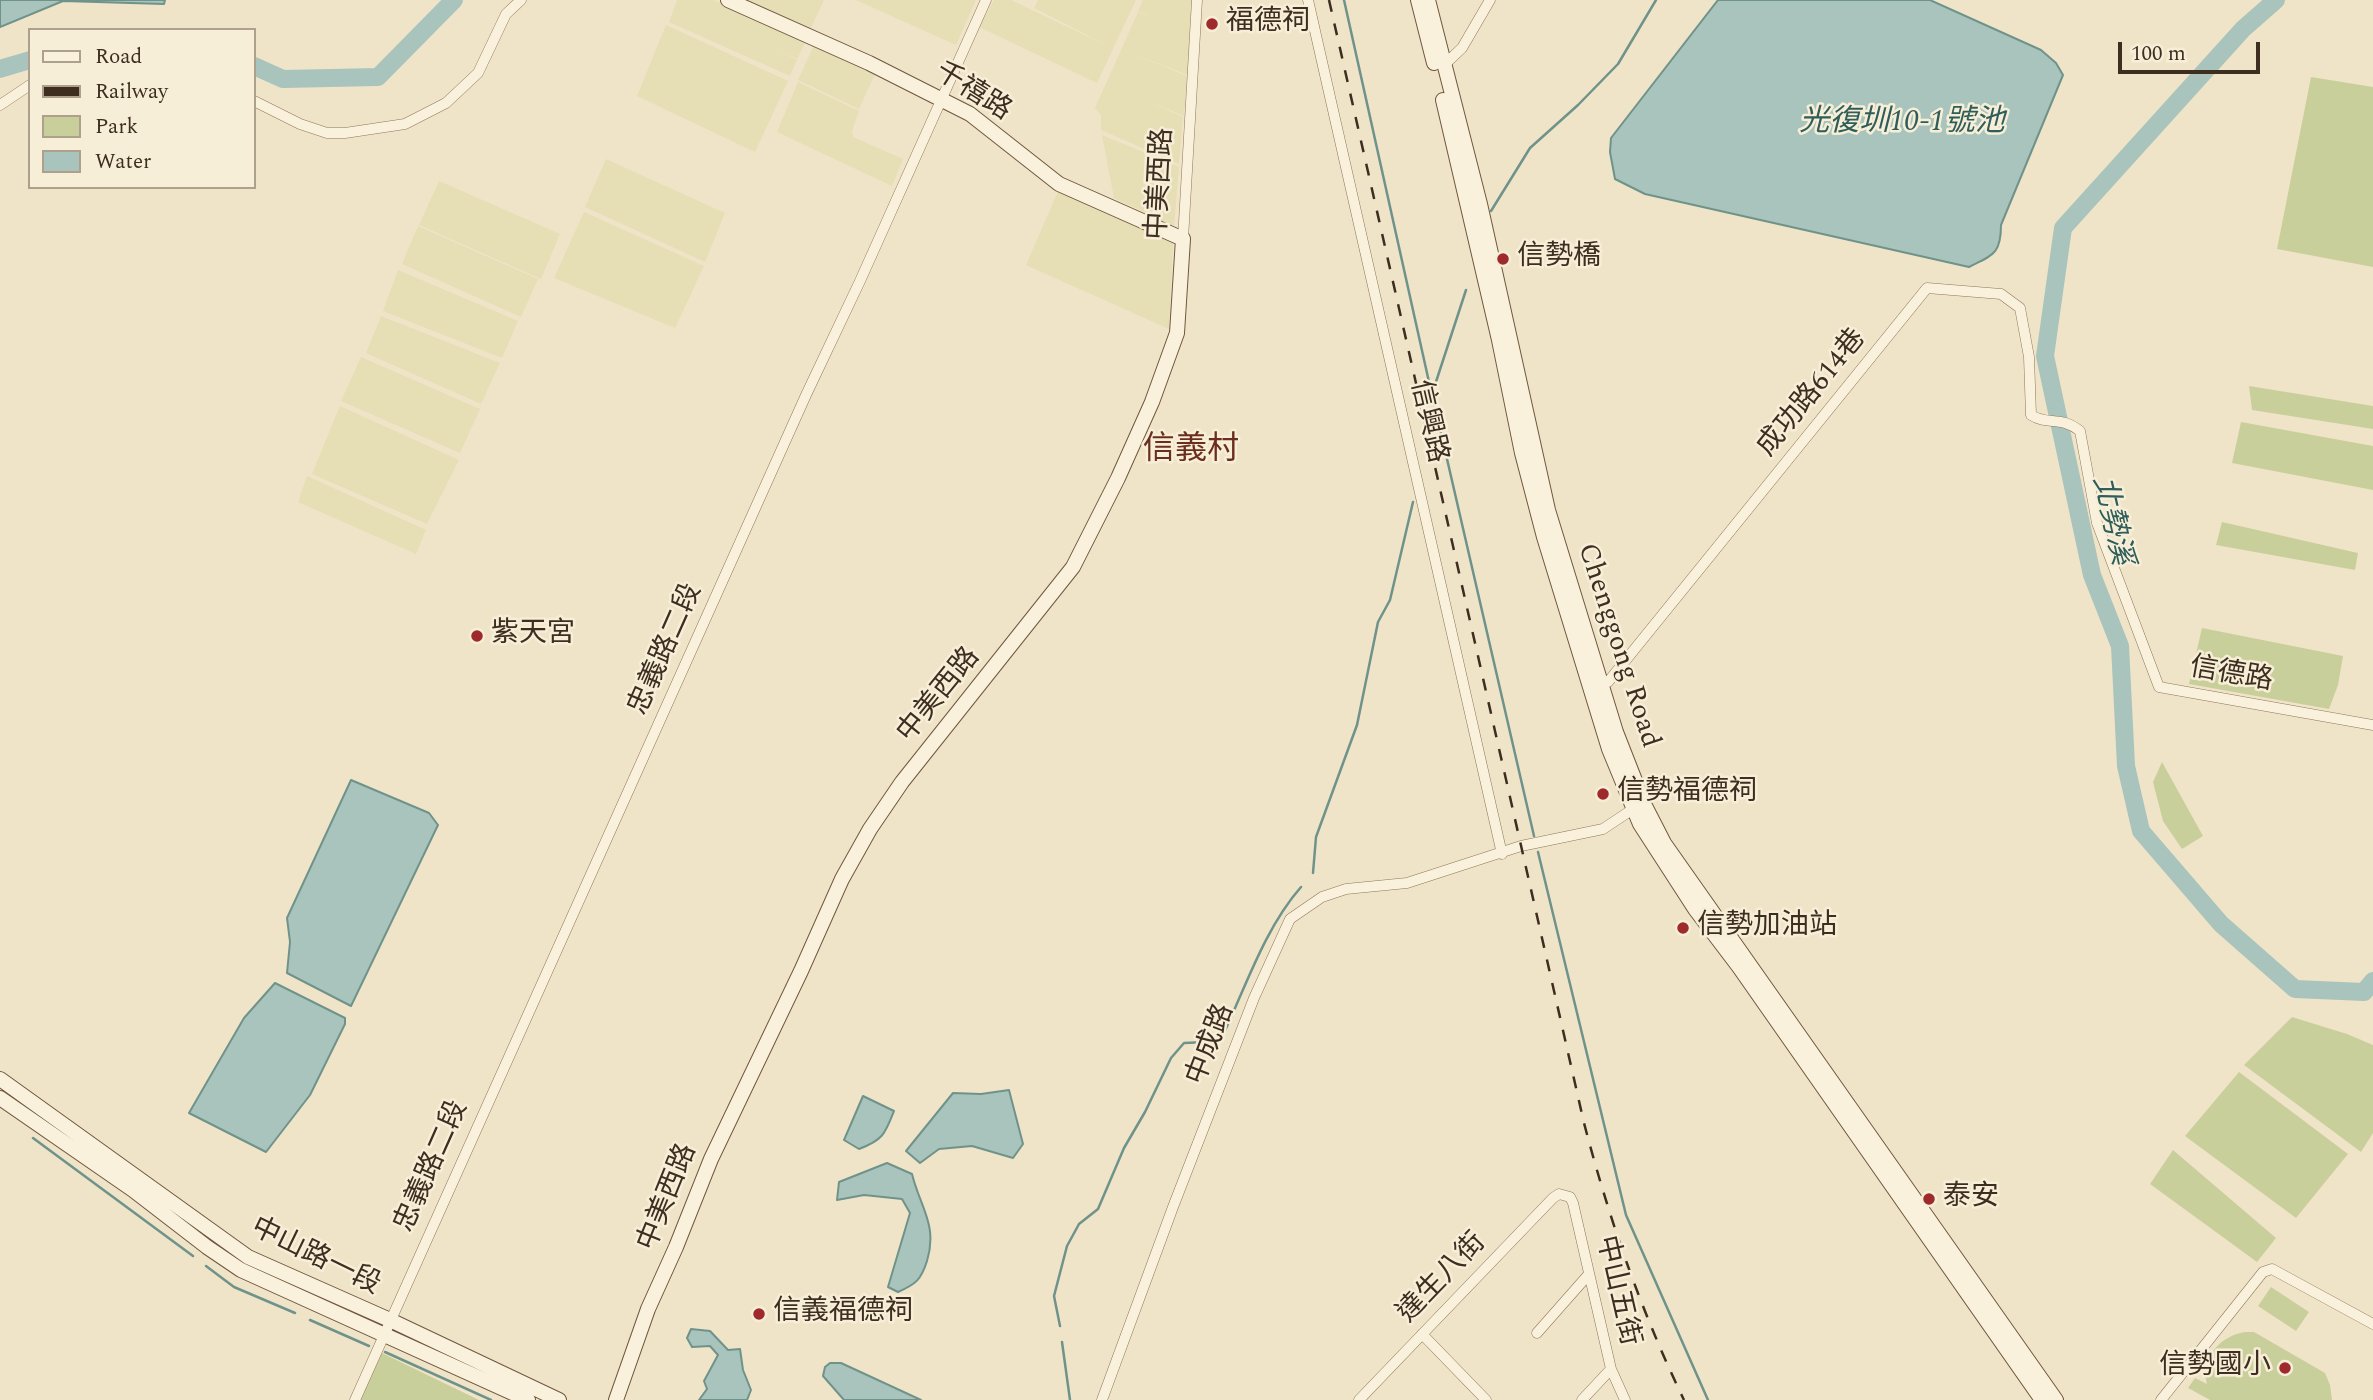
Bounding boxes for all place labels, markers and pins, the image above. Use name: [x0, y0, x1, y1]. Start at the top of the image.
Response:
place label: 福德祠: [1226, 7, 1310, 41]
marker: 福德祠: [1204, 16, 1220, 32]
place label: 信勢橋: [1517, 242, 1601, 276]
marker: 信勢橋: [1495, 251, 1511, 267]
place label: 紫天宮: [491, 619, 575, 653]
marker: 紫天宮: [469, 628, 485, 644]
place label: 信勢福德祠: [1617, 777, 1757, 811]
marker: 信勢福德祠: [1595, 786, 1611, 802]
place label: 信勢加油站: [1697, 911, 1837, 945]
marker: 信勢加油站: [1675, 920, 1691, 936]
place label: 泰安: [1943, 1182, 1999, 1216]
marker: 泰安: [1921, 1191, 1937, 1207]
place label: 信義福德祠: [773, 1297, 913, 1331]
marker: 信義福德祠: [751, 1306, 767, 1322]
place label: 信勢國小: [2159, 1351, 2271, 1385]
marker: 信勢國小: [2277, 1360, 2293, 1376]

